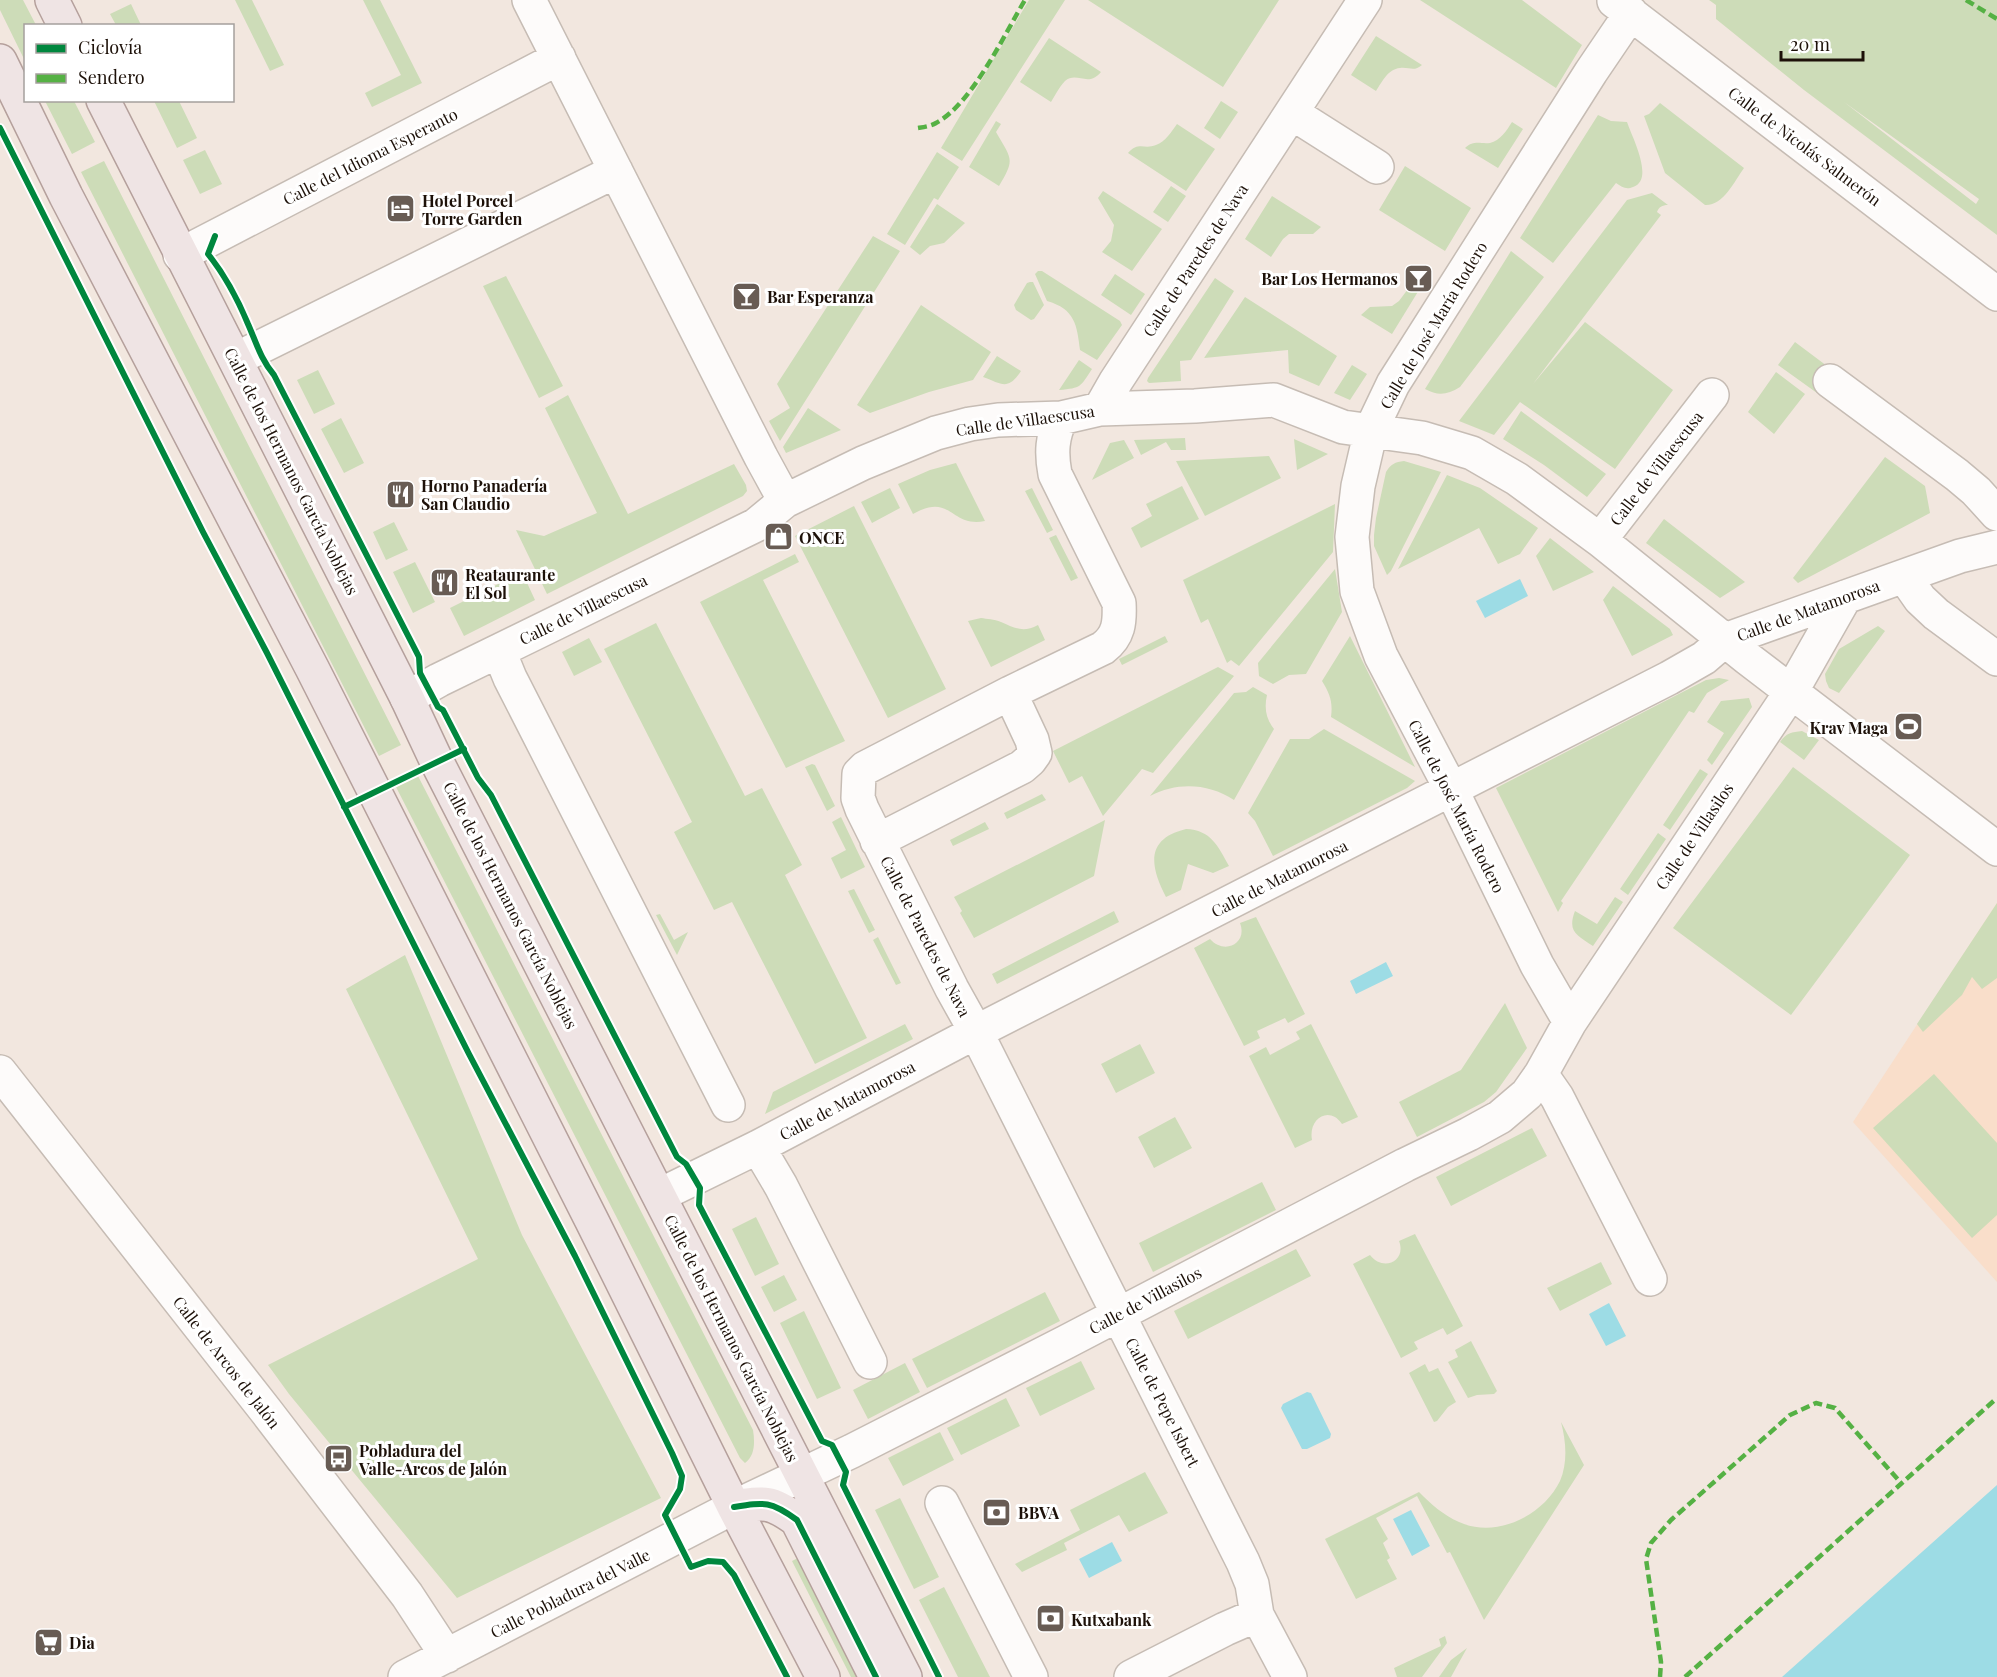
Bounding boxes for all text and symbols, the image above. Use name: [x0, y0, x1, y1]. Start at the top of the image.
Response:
legend: [24, 24, 234, 102]
scale bar: [1781, 24, 1864, 62]
text: 20 m: [1790, 32, 1830, 56]
text: Ciclovía: [78, 35, 142, 59]
text: Sendero: [78, 65, 145, 89]
street label: Calle de Nicolás Salmerón: [1724, 82, 1886, 211]
street label: Calle del Idioma Esperanto: [279, 103, 461, 209]
street label: Calle de Paredes de Nava: [1138, 180, 1252, 340]
place label: Hotel Porcel Torre Garden: [422, 190, 522, 229]
hotel icon: Hotel Porcel Torre Garden: [385, 193, 417, 225]
street label: Calle de José María Rodero: [1375, 237, 1492, 413]
bar icon: Bar Los Hermanos: [1403, 262, 1435, 294]
place label: Bar Los Hermanos: [1261, 268, 1398, 289]
bar icon: Bar Esperanza: [730, 280, 762, 312]
place label: Bar Esperanza: [767, 286, 874, 307]
street label: Calle de los Hermanos García Noblejas: [220, 344, 364, 598]
street label: Calle de Villaescusa: [954, 400, 1096, 440]
street label: Calle de Villaescusa: [1605, 406, 1707, 530]
place label: Horno Panadería San Claudio: [421, 475, 548, 514]
restaurant icon: Horno Panadería San Claudio: [384, 478, 416, 510]
shop icon: ONCE: [762, 521, 794, 553]
place label: ONCE: [799, 527, 844, 548]
place label: Reataurante El Sol: [465, 564, 555, 603]
restaurant icon: Reataurante El Sol: [428, 567, 460, 599]
street label: Calle de Villaescusa: [516, 569, 650, 649]
street label: Calle de Matamorosa: [1734, 574, 1882, 646]
sports icon: Krav Maga: [1893, 711, 1925, 743]
street label: Calle de José María Rodero: [1404, 716, 1510, 896]
place label: Krav Maga: [1810, 717, 1889, 738]
street label: Calle de los Hermanos García Noblejas: [439, 778, 583, 1032]
street label: Calle de Villasilos: [1650, 779, 1738, 893]
street label: Calle de Matamorosa: [1207, 834, 1351, 922]
street label: Calle de Paredes de Nava: [876, 852, 976, 1020]
street label: Calle de Matamorosa: [776, 1055, 918, 1145]
street label: Calle de los Hermanos García Noblejas: [660, 1211, 804, 1465]
street label: Calle de Villasilos: [1085, 1262, 1205, 1338]
street label: Calle de Arcos de Jalón: [169, 1292, 286, 1433]
street label: Calle de Pepe Isbert: [1121, 1334, 1205, 1471]
place label: Pobladura del Valle-Arcos de Jalón: [358, 1440, 507, 1479]
bus stop icon: Pobladura del Valle-Arcos de Jalón: [322, 1443, 354, 1475]
bank icon: BBVA: [981, 1496, 1013, 1528]
place label: BBVA: [1018, 1502, 1060, 1523]
street label: Calle Pobladura del Valle: [487, 1544, 653, 1642]
bank icon: Kutxabank: [1034, 1603, 1066, 1635]
place label: Kutxabank: [1071, 1609, 1152, 1630]
supermarket icon: Dia: [32, 1626, 64, 1658]
place label: Dia: [69, 1632, 95, 1653]

